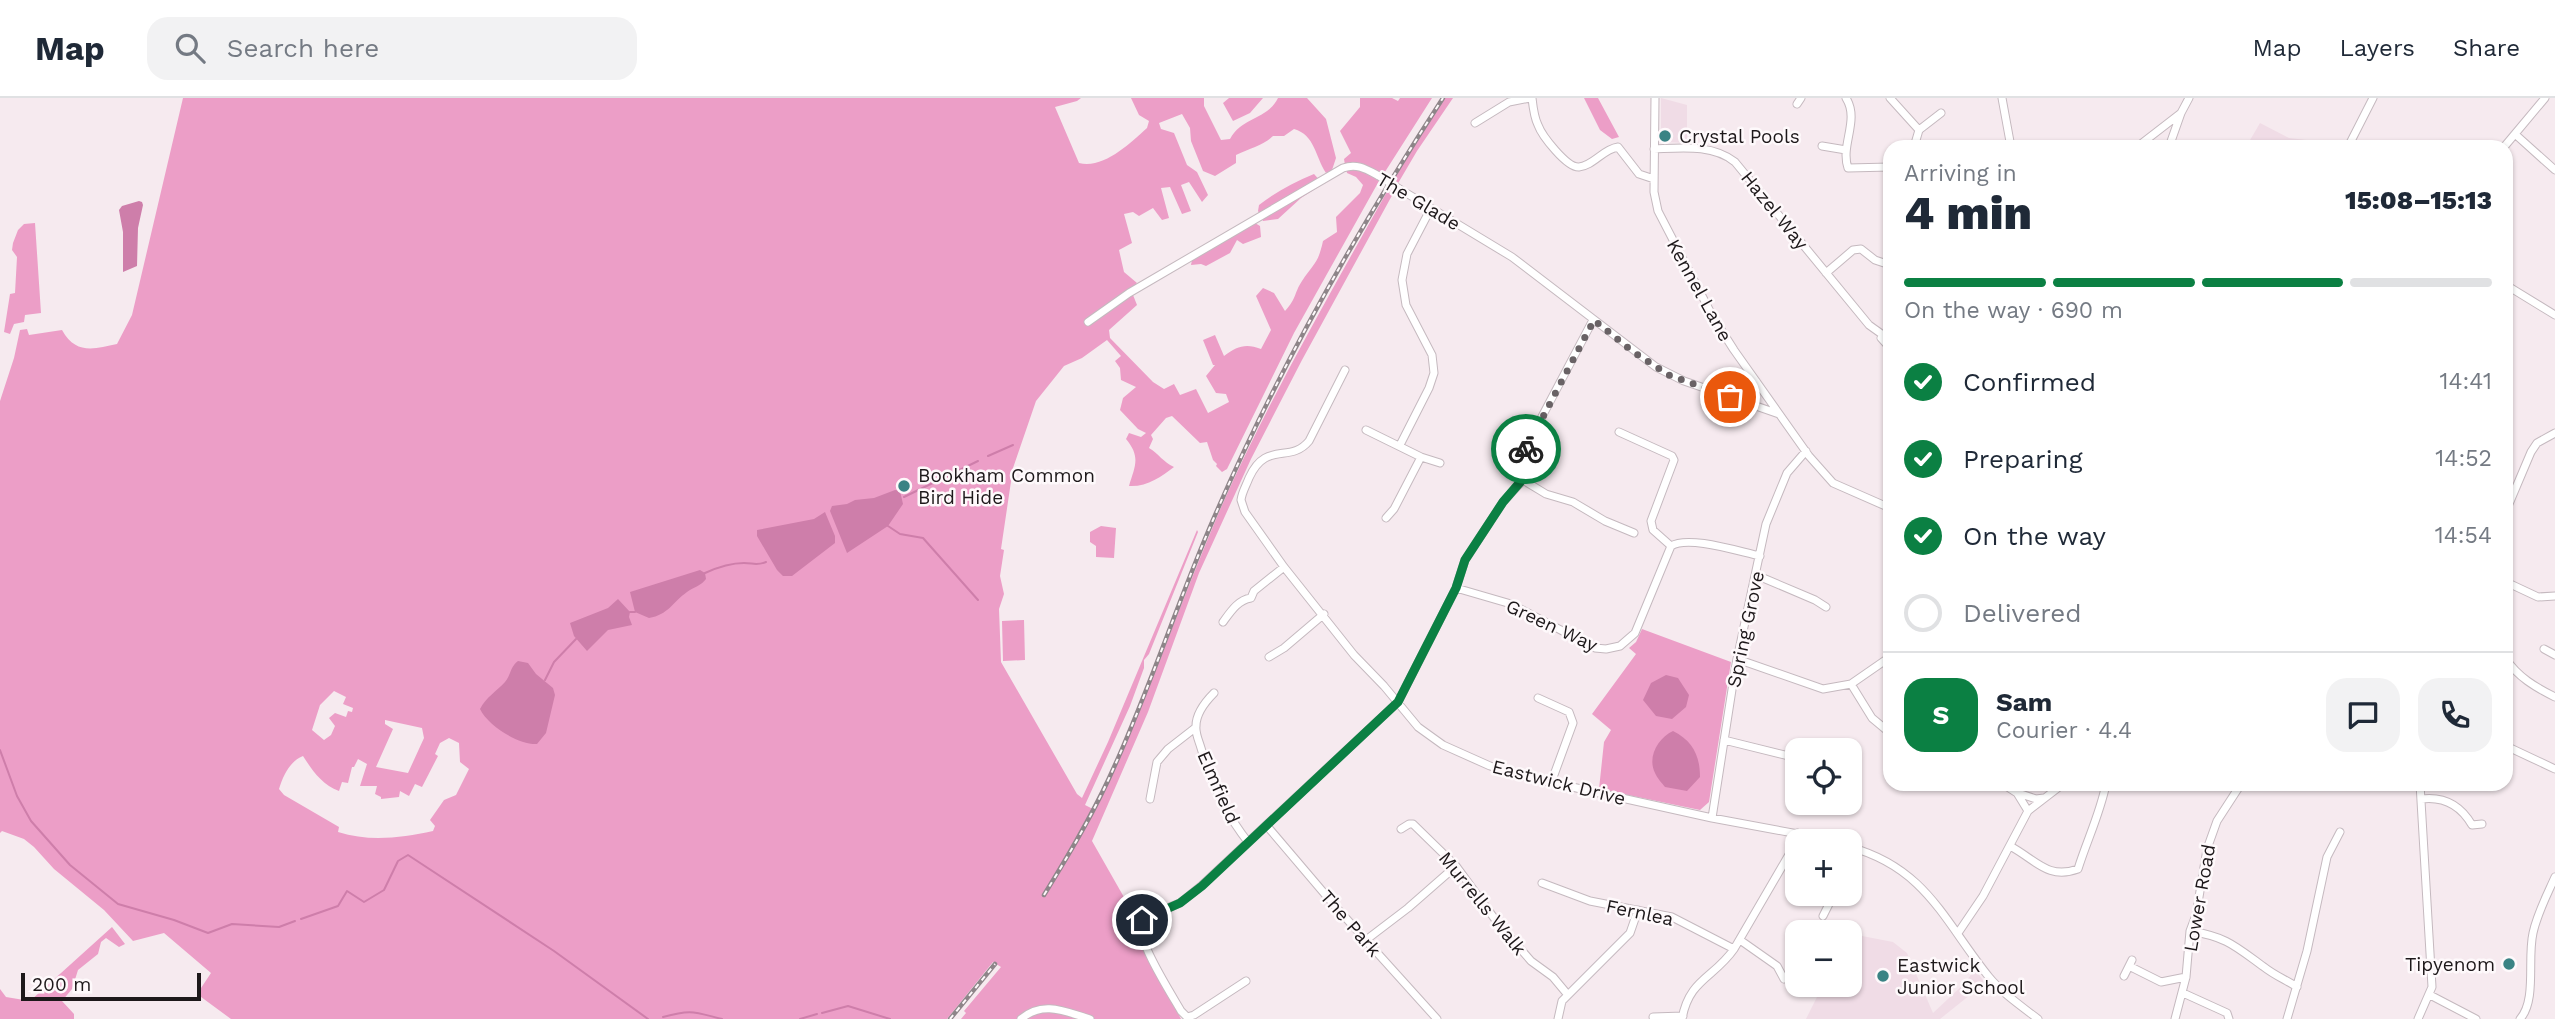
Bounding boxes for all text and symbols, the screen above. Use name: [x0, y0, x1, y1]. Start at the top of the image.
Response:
search box: [147, 17, 637, 80]
text: Map: [35, 29, 105, 68]
icon: search: [171, 29, 209, 67]
text: Search here: [227, 33, 379, 63]
text: Map: [2253, 34, 2301, 62]
text: Layers: [2339, 34, 2415, 62]
text: Share: [2453, 34, 2520, 62]
place label: Crystal Pools: [1679, 125, 1800, 148]
marker: Crystal Pools: [1657, 128, 1673, 144]
text: Arriving in: [1904, 160, 2017, 187]
street label: Hazel Way: [1736, 166, 1813, 254]
street label: The Glade: [1373, 167, 1465, 235]
text: 15:08–15:13: [2345, 185, 2492, 215]
text: 4 min: [1904, 186, 2032, 240]
street label: Kennel Lane: [1662, 235, 1737, 345]
text: On the way · 690 m: [1904, 297, 2123, 324]
icon: check: [1904, 363, 1942, 401]
pin: [1700, 367, 1760, 427]
text: Confirmed: [1963, 367, 2096, 397]
text: 14:41: [2440, 368, 2492, 395]
icon: bag: [1711, 378, 1749, 416]
courier: [1491, 414, 1561, 484]
icon: bike: [1507, 430, 1545, 468]
icon: check: [1904, 440, 1942, 478]
text: Preparing: [1963, 444, 2083, 474]
text: 14:52: [2435, 445, 2492, 472]
place label: Bookham Common Bird Hide: [918, 464, 1095, 509]
marker: Bookham Common Bird Hide: [896, 478, 912, 494]
icon: check: [1904, 517, 1942, 555]
text: On the way: [1963, 521, 2106, 551]
text: 14:54: [2435, 522, 2492, 549]
street label: Spring Grove: [1722, 569, 1769, 690]
street label: Green Way: [1502, 594, 1601, 657]
text: Delivered: [1963, 598, 2082, 628]
button: chat: [2326, 678, 2400, 752]
button: phone: [2418, 678, 2492, 752]
text: Sam: [1996, 687, 2052, 717]
text: S: [1933, 700, 1949, 730]
text: Courier · 4.4: [1996, 717, 2132, 744]
map controls: [1785, 738, 1862, 997]
button: locate: [1785, 738, 1862, 815]
street label: Elmfield: [1192, 747, 1245, 827]
street label: Eastwick Drive: [1490, 755, 1628, 810]
button: +: [1785, 829, 1862, 906]
street label: Lower Road: [2179, 842, 2220, 954]
street label: Murrells Walk: [1434, 847, 1531, 960]
street label: The Park: [1315, 885, 1386, 962]
pin: [1112, 890, 1172, 950]
street label: Fernlea: [1604, 894, 1676, 931]
icon: home: [1123, 901, 1161, 939]
button: −: [1785, 920, 1862, 997]
place label: Tipyenom: [2405, 953, 2495, 976]
place label: Eastwick Junior School: [1897, 954, 2025, 999]
marker: Tipyenom: [2501, 956, 2517, 972]
marker: Eastwick Junior School: [1875, 968, 1891, 984]
scale bar: [21, 970, 201, 1002]
text: 200 m: [32, 973, 91, 996]

